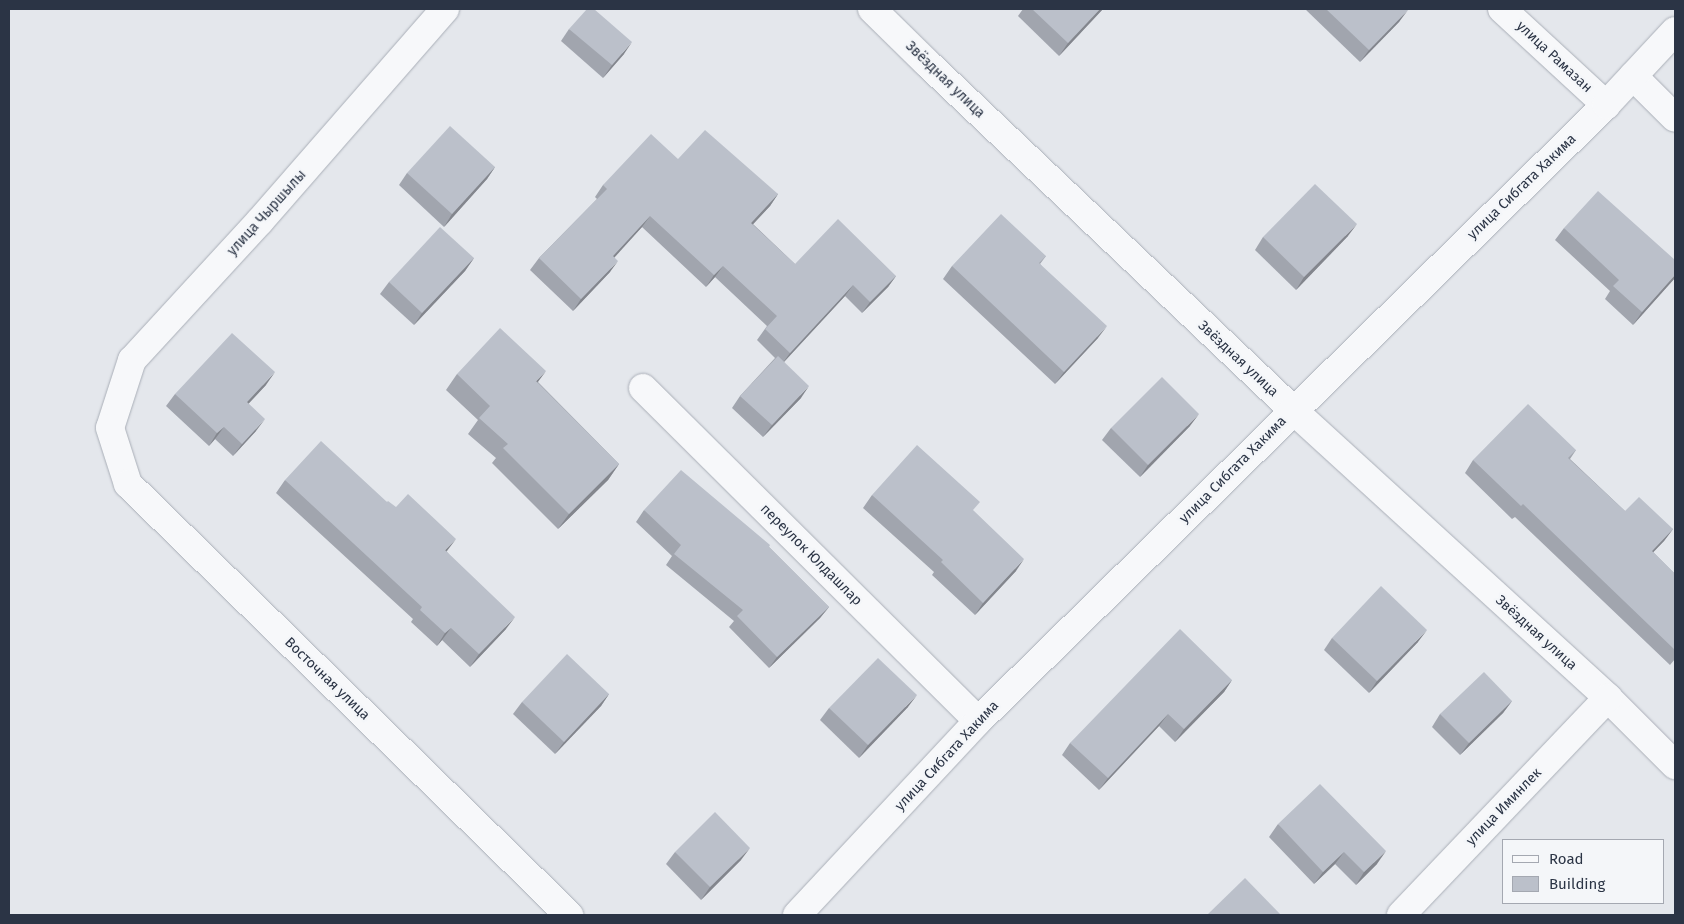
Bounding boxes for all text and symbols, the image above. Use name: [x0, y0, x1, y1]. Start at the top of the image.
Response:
street label: улица Рамазан: [1513, 18, 1595, 96]
street label: Звёздная улица: [902, 38, 988, 122]
street label: улица Сибгата Хакима: [1464, 131, 1580, 243]
street label: улица Чыршылы: [224, 167, 310, 259]
street label: Звёздная улица: [1194, 318, 1282, 400]
street label: улица Сибгата Хакима: [1176, 413, 1290, 527]
street label: переулок Юлдашлар: [757, 501, 865, 609]
street label: Звёздная улица: [1492, 592, 1580, 674]
street label: Восточная улица: [281, 634, 373, 724]
street label: улица Сибгата Хакима: [892, 697, 1002, 815]
street label: улица Иминлек: [1463, 765, 1545, 849]
legend: [1502, 839, 1664, 904]
text: Road: [1549, 850, 1584, 868]
text: Building: [1549, 875, 1605, 893]

